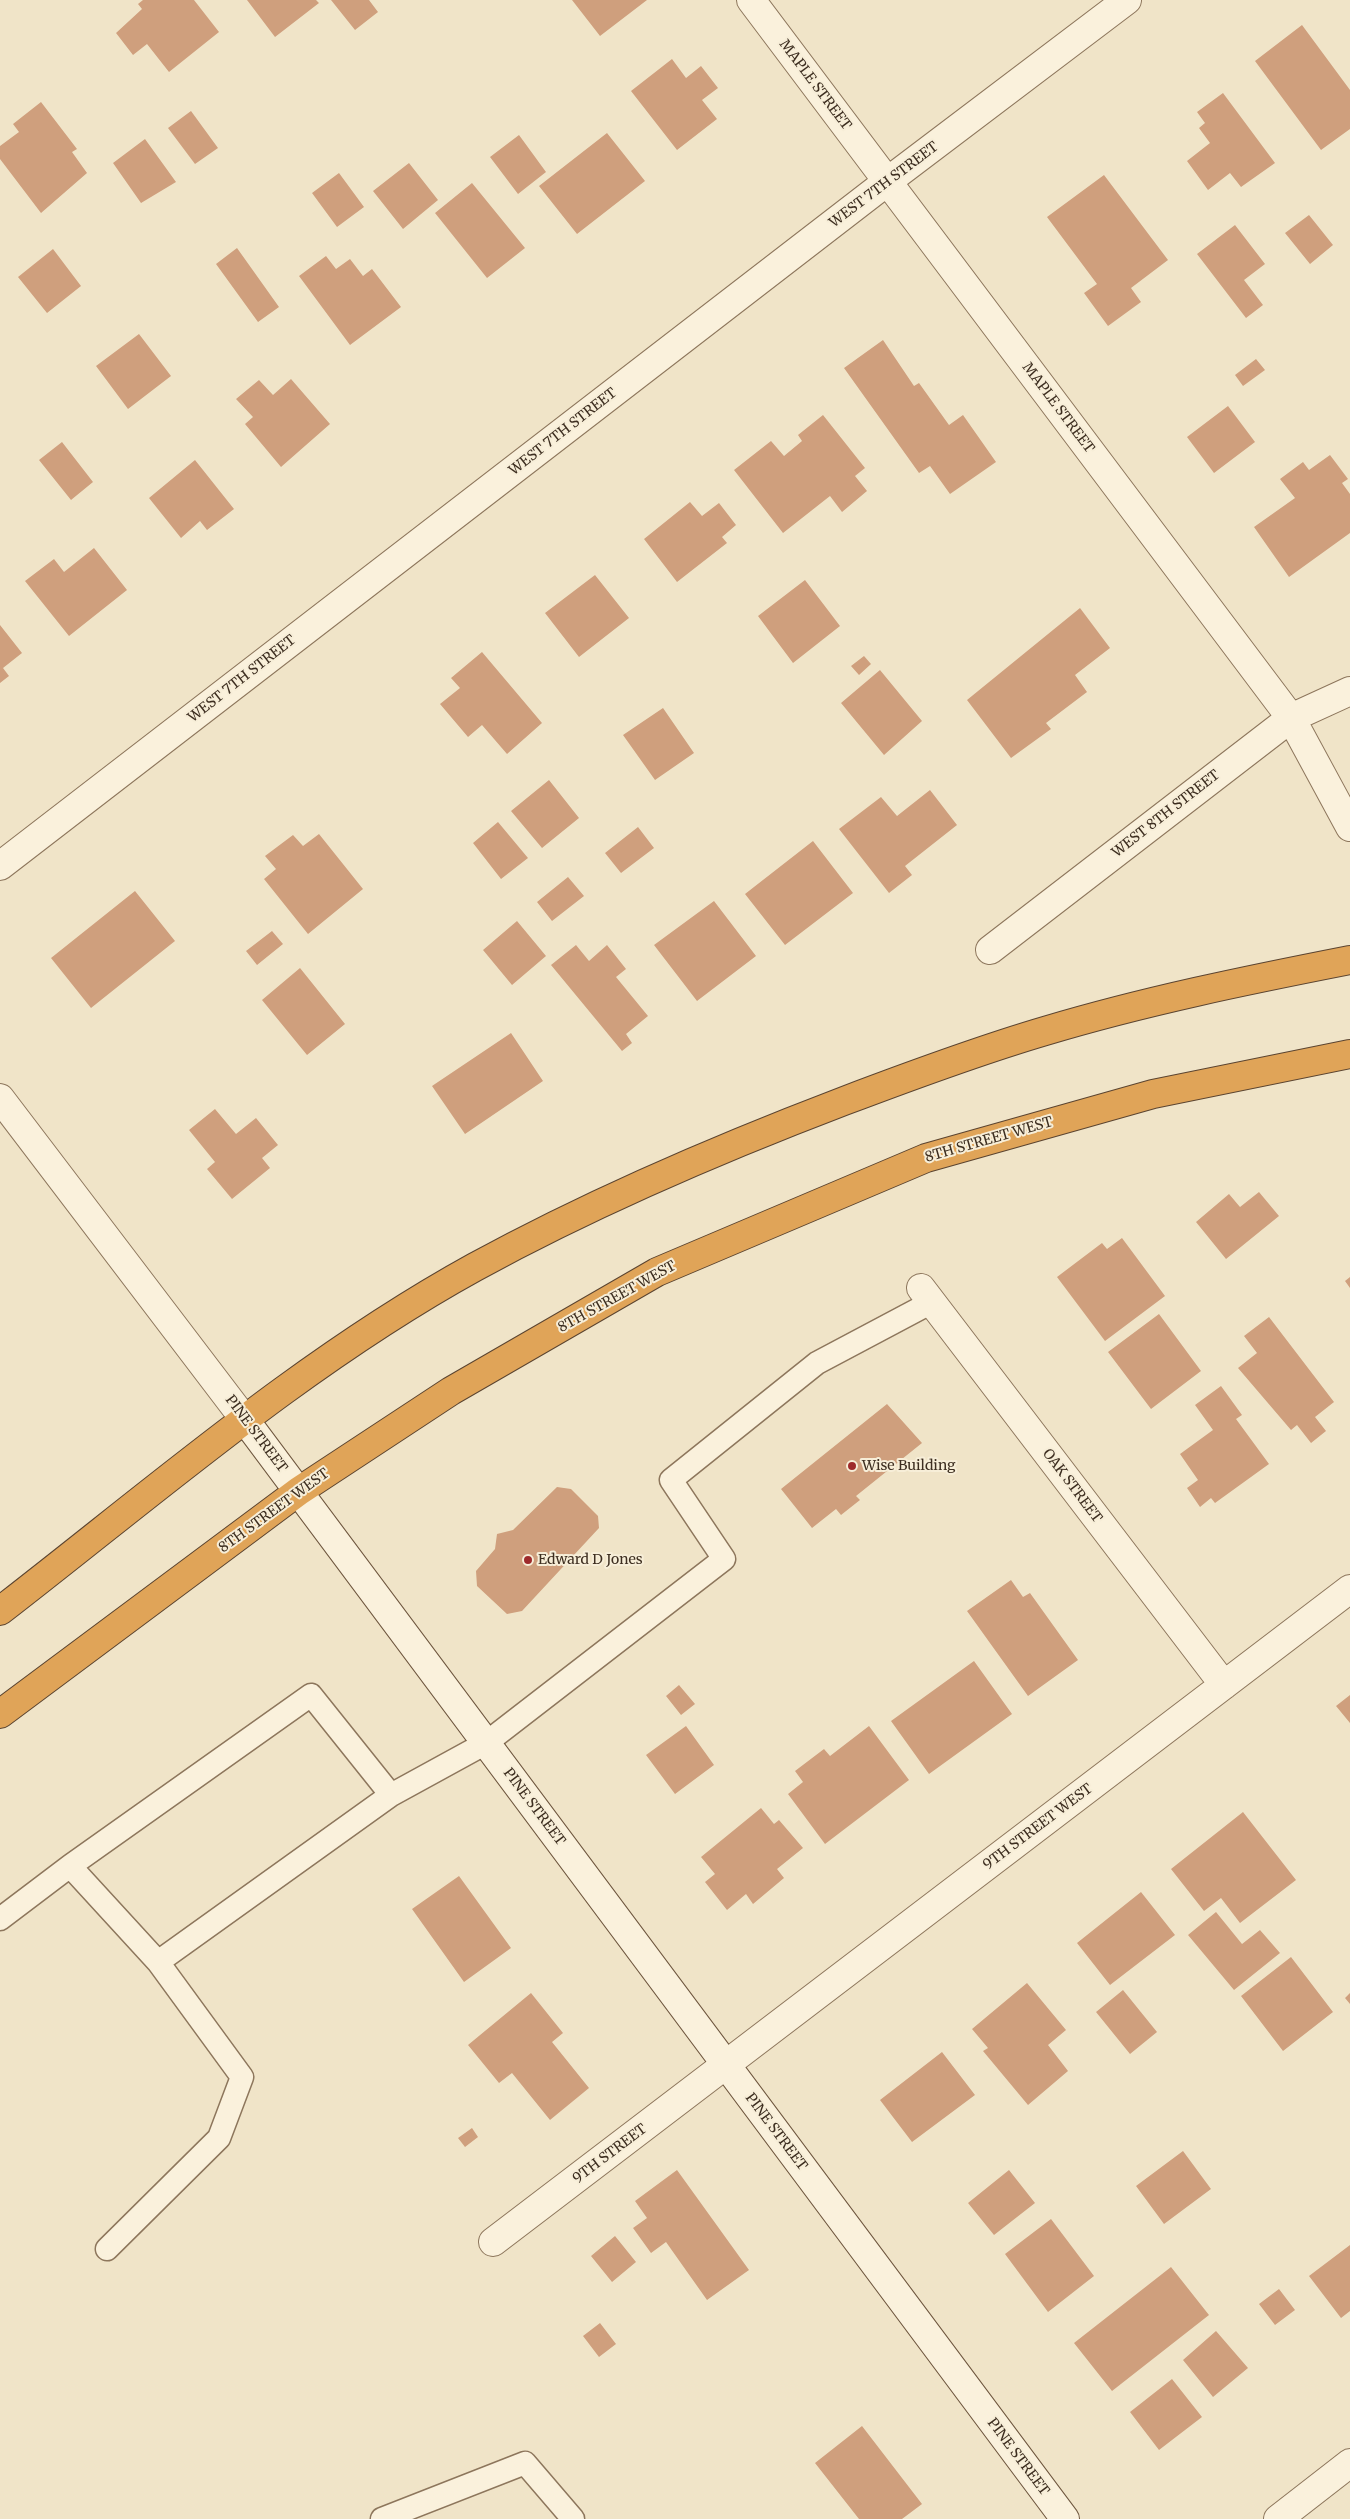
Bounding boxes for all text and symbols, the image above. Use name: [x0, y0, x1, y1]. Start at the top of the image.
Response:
street label: MAPLE STREET: [776, 37, 854, 133]
street label: WEST 7TH STREET: [826, 139, 942, 231]
street label: MAPLE STREET: [1019, 360, 1097, 456]
street label: WEST 7TH STREET: [506, 385, 620, 479]
street label: WEST 7TH STREET: [185, 632, 299, 726]
street label: WEST 8TH STREET: [1109, 767, 1223, 861]
street label: 8TH STREET WEST: [923, 1114, 1055, 1166]
street label: 8TH STREET WEST: [555, 1258, 679, 1336]
street label: PINE STREET: [222, 1392, 290, 1476]
street label: OAK STREET: [1039, 1446, 1105, 1526]
place label: Wise Building: [862, 1458, 955, 1474]
marker: Wise Building: [846, 1460, 858, 1472]
street label: 8TH STREET WEST: [216, 1465, 332, 1557]
place label: Edward D Jones: [538, 1552, 643, 1568]
marker: Edward D Jones: [522, 1554, 534, 1566]
street label: PINE STREET: [500, 1765, 568, 1849]
street label: 9TH STREET WEST: [980, 1780, 1096, 1874]
street label: PINE STREET: [742, 2090, 810, 2174]
street label: 9TH STREET: [570, 2121, 650, 2187]
street label: PINE STREET: [984, 2415, 1052, 2499]

